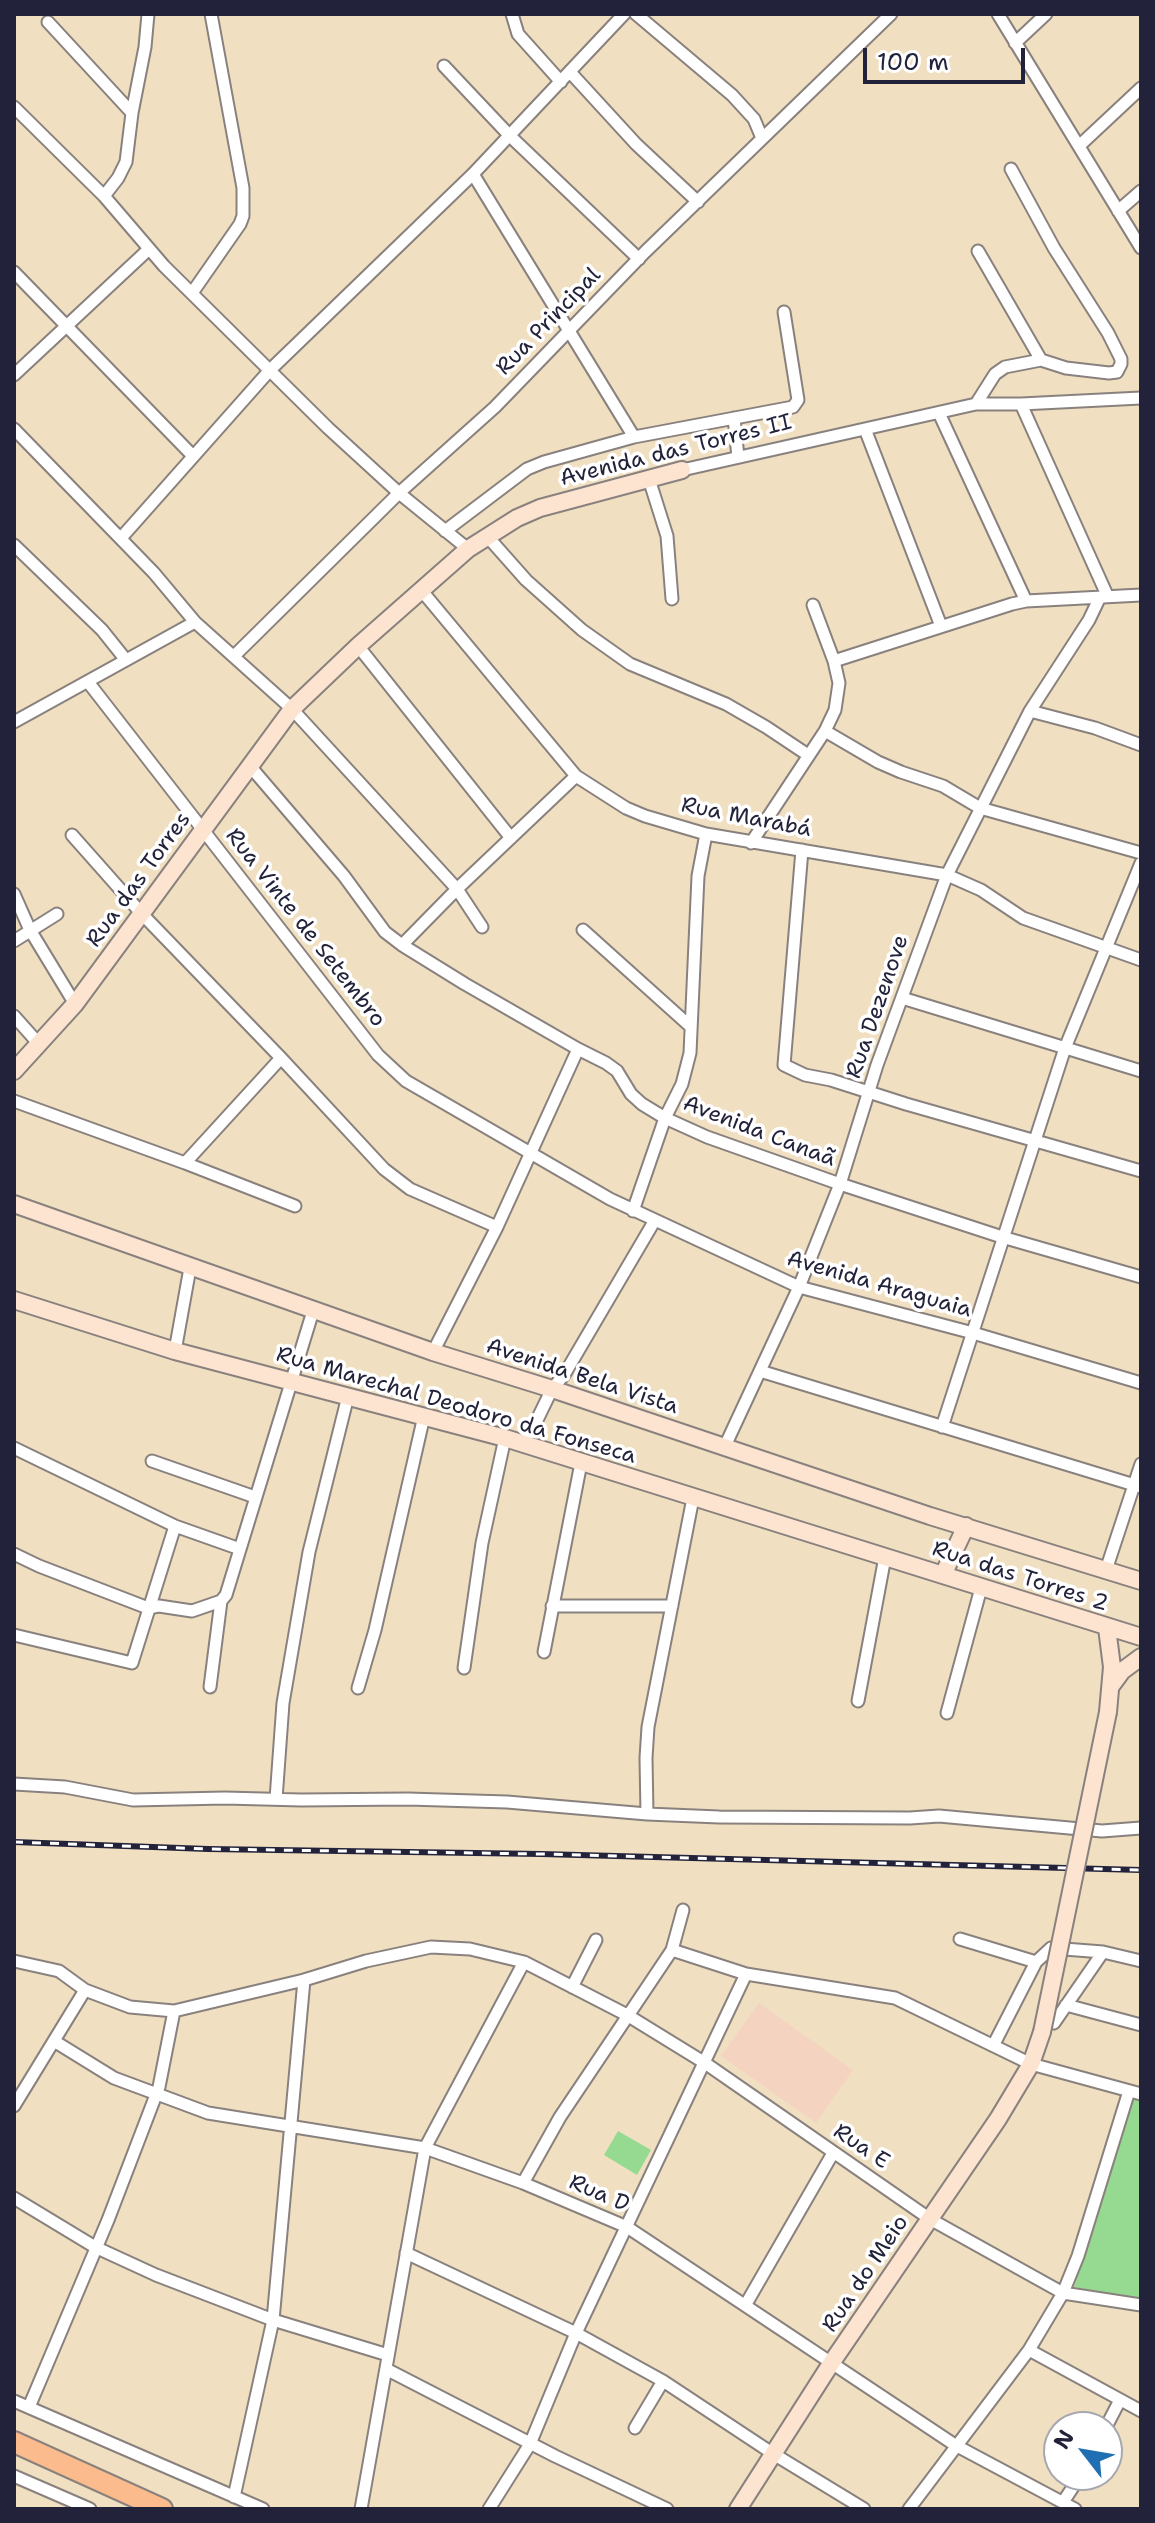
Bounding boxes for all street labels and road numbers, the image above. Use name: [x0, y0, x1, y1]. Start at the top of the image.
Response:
street label: Rua Principal: [491, 263, 607, 381]
street label: Avenida das Torres II: [557, 409, 795, 493]
street label: Rua Marabá: [679, 792, 813, 844]
street label: Rua das Torres: [81, 807, 197, 953]
street label: Rua Vinte de Setembro: [219, 823, 391, 1033]
street label: Rua Dezenove: [841, 932, 915, 1082]
street label: Avenida Canaã: [679, 1091, 839, 1173]
street label: Avenida Araguaia: [784, 1246, 974, 1324]
street label: Avenida Bela Vista: [483, 1333, 681, 1421]
street label: Rua Marechal Deodoro da Fonseca: [273, 1342, 639, 1470]
street label: Rua das Torres 2: [929, 1536, 1111, 1618]
street label: Rua E: [828, 2119, 894, 2175]
street label: Rua D: [565, 2170, 633, 2218]
street label: Rua do Meio: [817, 2211, 915, 2337]

